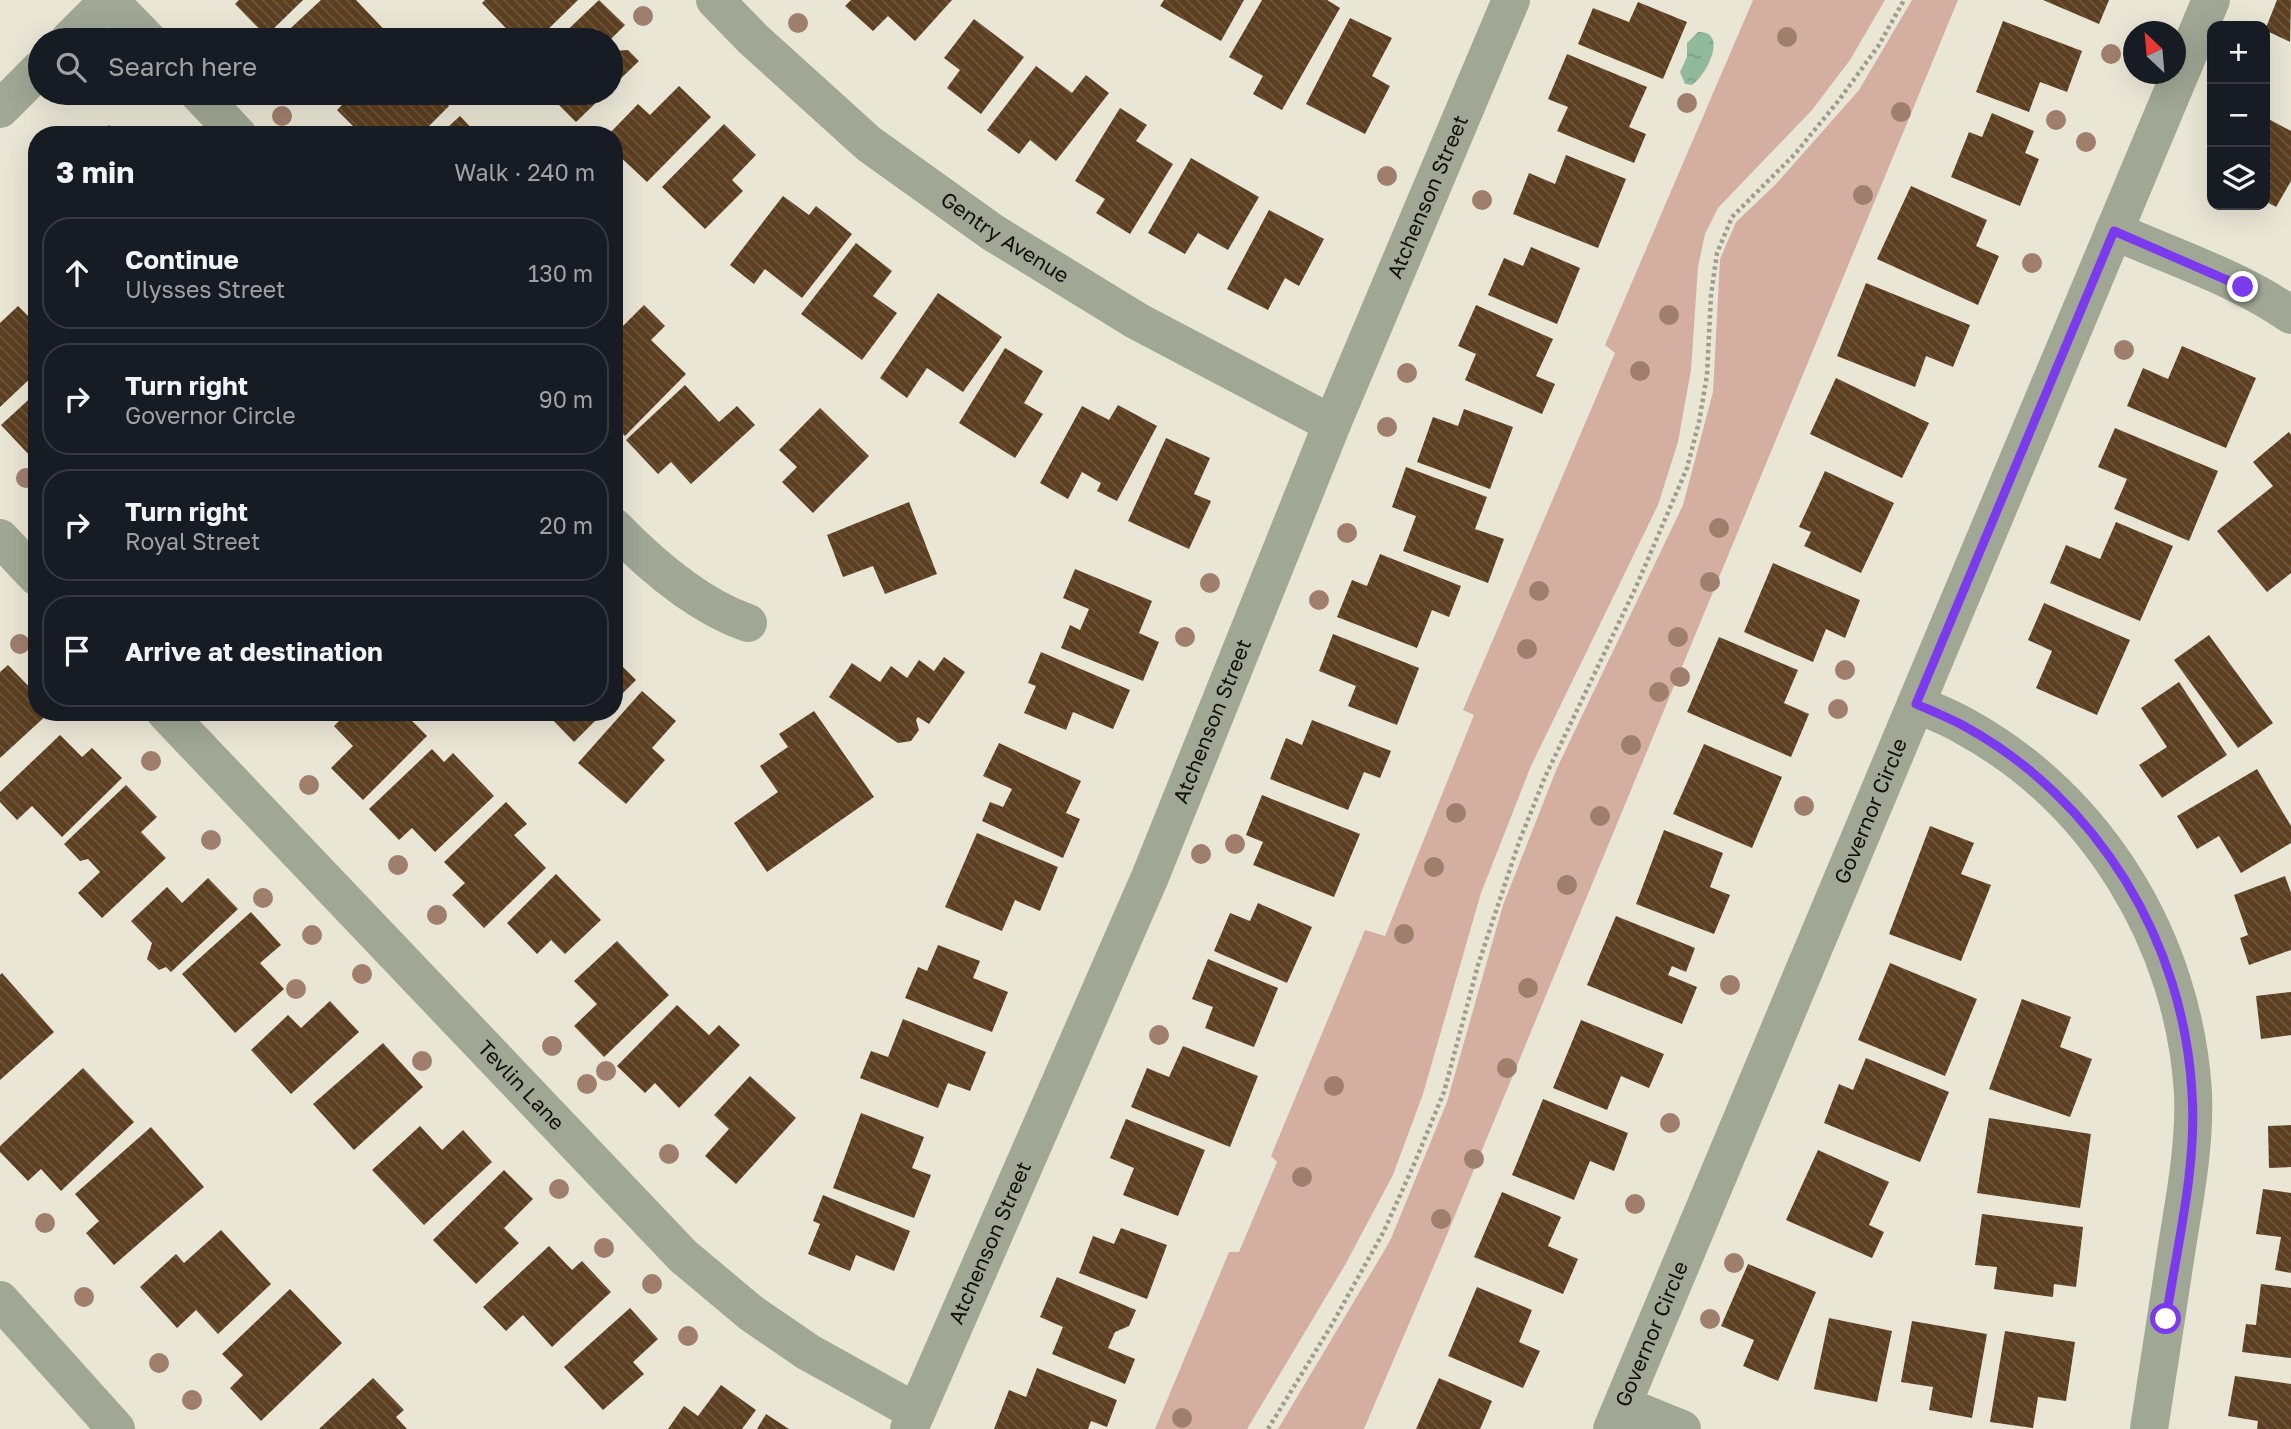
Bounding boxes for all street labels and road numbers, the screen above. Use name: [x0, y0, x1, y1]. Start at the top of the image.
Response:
street label: Atchenson Street: [1381, 111, 1473, 282]
street label: Gentry Avenue: [936, 186, 1074, 288]
street label: Atchenson Street: [1167, 635, 1256, 807]
street label: Governor Circle: [1828, 734, 1912, 888]
street label: Tevlin Lane: [473, 1035, 570, 1135]
street label: Atchenson Street: [942, 1157, 1036, 1328]
street label: Governor Circle: [1609, 1257, 1693, 1410]

